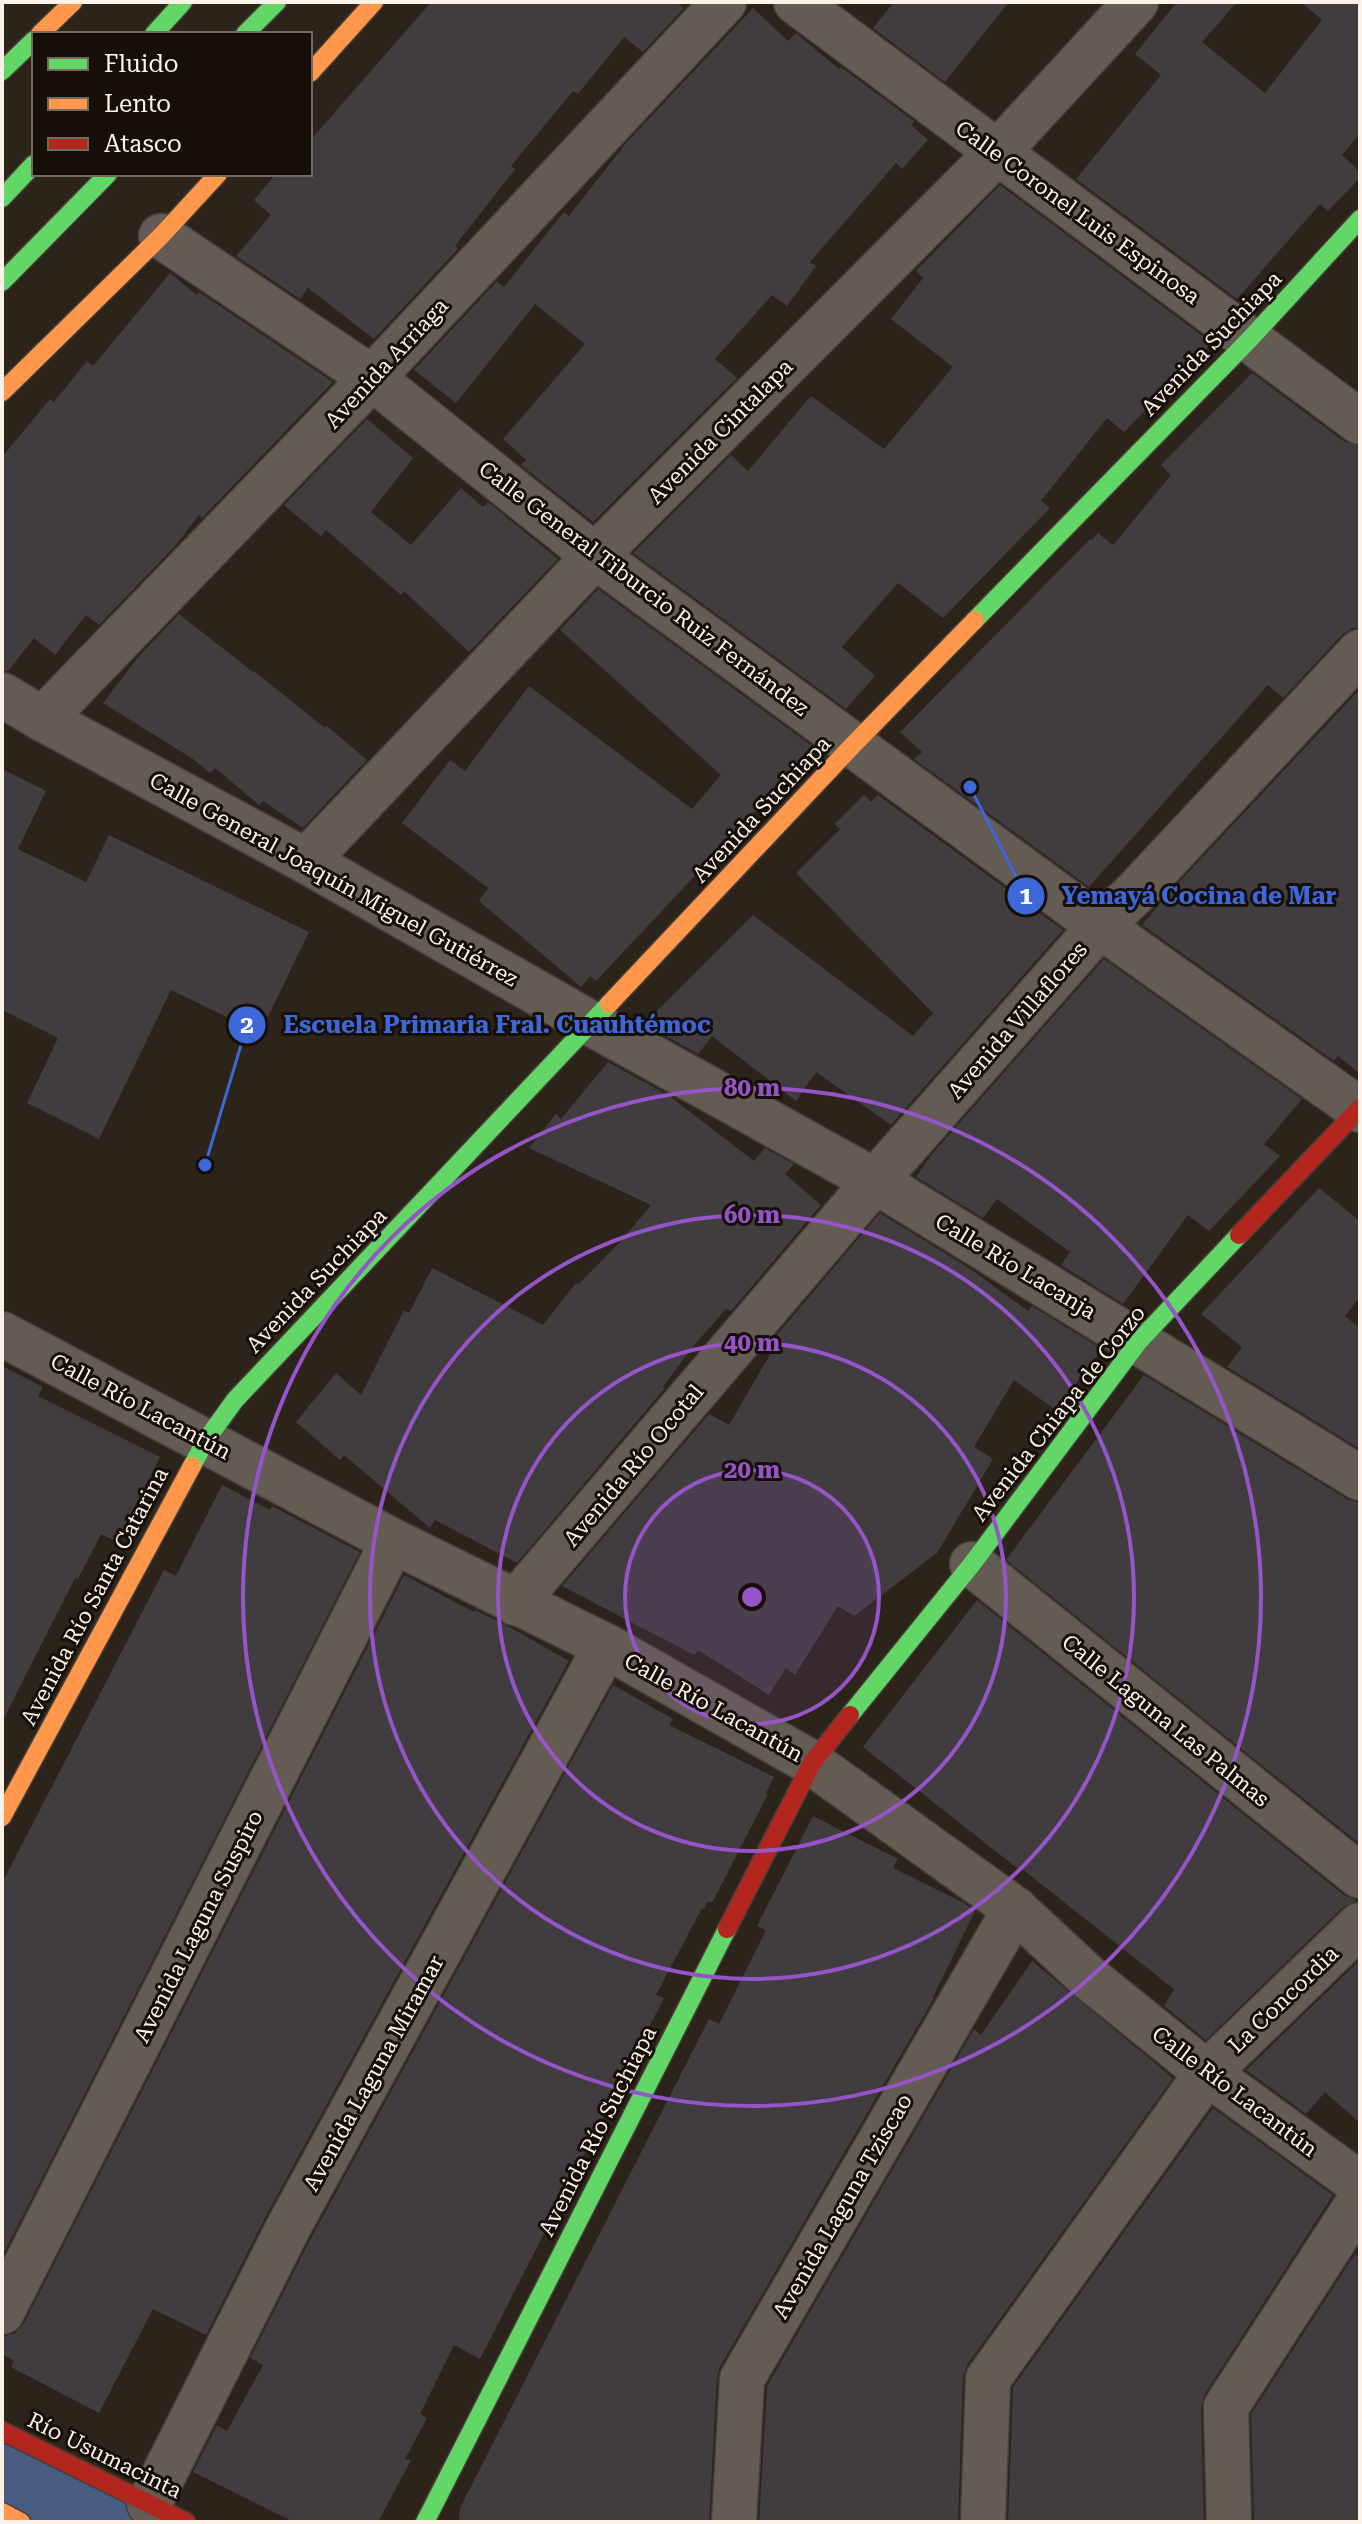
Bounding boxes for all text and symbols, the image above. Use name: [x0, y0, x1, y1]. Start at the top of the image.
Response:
legend: [32, 32, 312, 176]
text: Fluido: [104, 50, 179, 78]
text: Lento: [104, 90, 171, 118]
street label: Calle Coronel Luis Espinosa: [951, 115, 1205, 309]
text: Atasco: [104, 130, 182, 158]
street label: Avenida Suchiapa: [1136, 266, 1287, 421]
street label: Avenida Arriaga: [320, 293, 453, 433]
street label: Avenida Cintalapa: [643, 354, 798, 509]
street label: Calle General Tiburcio Ruiz Fernández: [474, 456, 813, 721]
street label: Avenida Suchiapa: [687, 731, 836, 888]
street label: Calle General Joaquín Miguel Gutiérrez: [145, 767, 522, 991]
callout: Yemayá Cocina de Mar: [1006, 872, 1352, 920]
text: 1: [1019, 882, 1033, 910]
text: Yemayá Cocina de Mar: [1062, 882, 1336, 910]
street label: Avenida Villaflores: [943, 937, 1092, 1104]
callout: Escuela Primaria Fral. Cuauhtémoc: [227, 1001, 726, 1049]
text: 2: [240, 1011, 254, 1039]
text: Escuela Primaria Fral. Cuauhtémoc: [283, 1011, 711, 1039]
text: 80 m: [724, 1074, 780, 1102]
text: 60 m: [724, 1201, 780, 1229]
street label: Avenida Suchiapa: [241, 1203, 392, 1358]
street label: Calle Río Lacanja: [931, 1209, 1101, 1324]
street label: Avenida Chiapa de Corzo: [967, 1301, 1150, 1526]
text: 40 m: [724, 1329, 780, 1357]
street label: Calle Río Lacantún: [46, 1348, 235, 1465]
street label: Avenida Río Ocotal: [558, 1379, 708, 1551]
text: 20 m: [724, 1456, 780, 1484]
street label: Avenida Río Santa Catarina: [16, 1463, 173, 1729]
centre of rings: [738, 1583, 766, 1611]
street label: Calle Laguna Las Palmas: [1057, 1629, 1274, 1812]
street label: Calle Río Lacantún: [620, 1648, 807, 1767]
street label: Avenida Laguna Suspiro: [129, 1806, 268, 2046]
street label: La Concordia: [1223, 1941, 1343, 2058]
street label: Avenida Laguna Miramar: [298, 1951, 449, 2195]
street label: Calle Río Lacantún: [1147, 2021, 1322, 2162]
street label: Avenida Río Suchiapa: [534, 2022, 661, 2240]
street label: Avenida Laguna Tziscao: [768, 2089, 917, 2323]
street label: Río Usumacinta: [24, 2407, 186, 2504]

